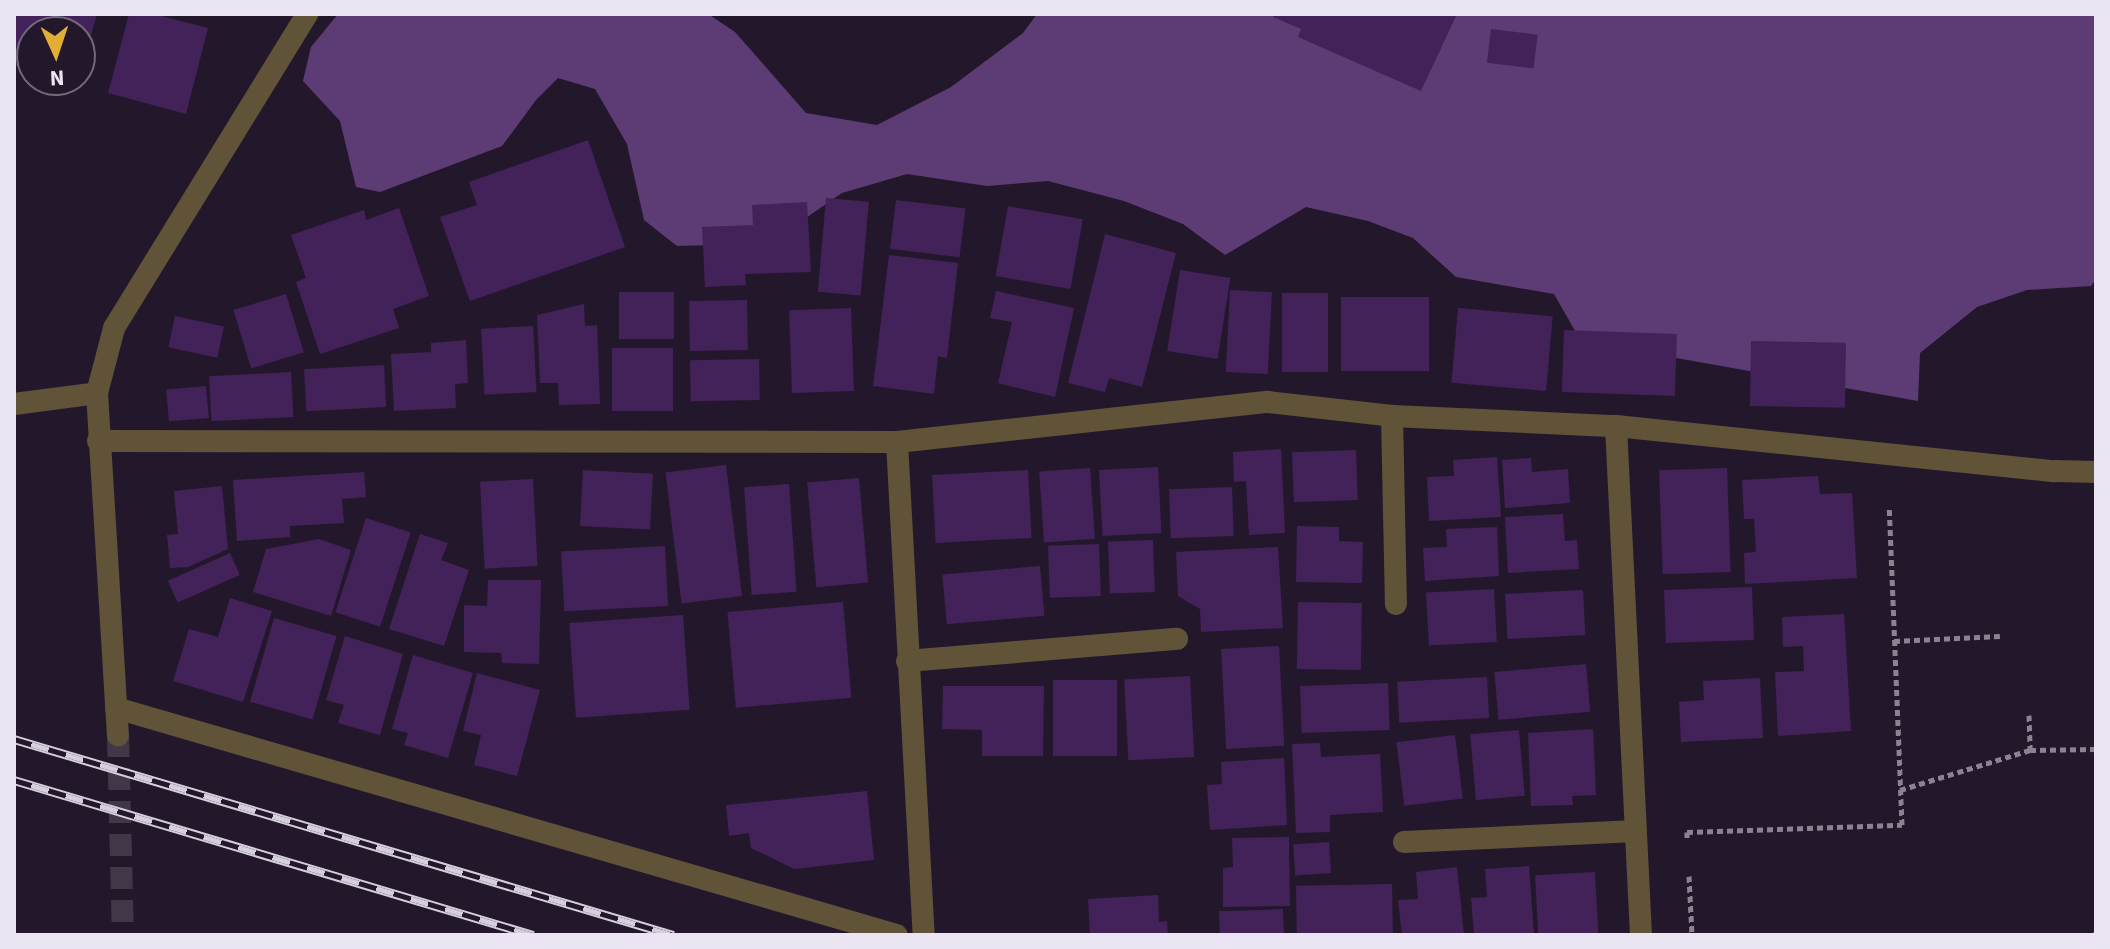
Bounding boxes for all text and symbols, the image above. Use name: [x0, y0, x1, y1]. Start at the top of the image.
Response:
north arrow: [16, 16, 96, 96]
text: N: [49, 62, 65, 94]

